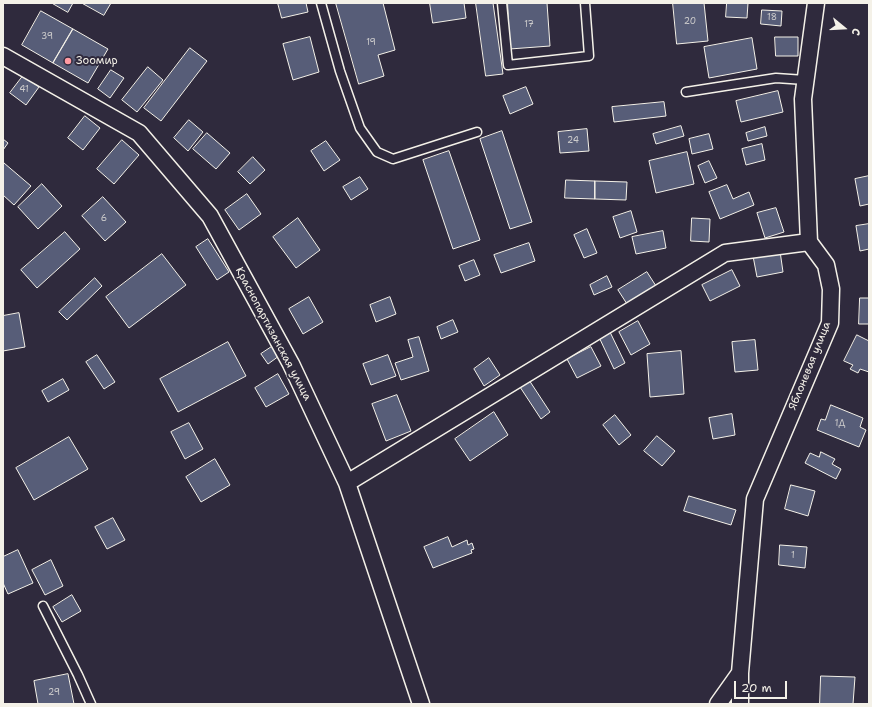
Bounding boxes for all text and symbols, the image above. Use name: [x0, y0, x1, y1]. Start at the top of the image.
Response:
north arrow: [824, 8, 864, 48]
house number: 18: [767, 13, 777, 23]
house number: 20: [684, 17, 696, 27]
house number: 17: [524, 20, 534, 30]
text: С: [848, 26, 864, 37]
house number: 39: [41, 32, 53, 42]
house number: 19: [366, 38, 376, 48]
place label: Зоомир: [76, 54, 118, 68]
marker: Зоомир: [63, 56, 73, 66]
house number: 41: [19, 85, 29, 95]
house number: 24: [567, 136, 579, 146]
house number: 6: [101, 214, 107, 224]
street label: Краснопартизанская улица: [232, 265, 314, 403]
street label: Яблоневая улица: [786, 320, 834, 412]
house number: 1Д: [835, 419, 845, 429]
house number: 1: [791, 551, 795, 561]
scale bar: [736, 673, 789, 699]
text: 20 m: [741, 680, 772, 696]
house number: 29: [48, 688, 60, 698]

